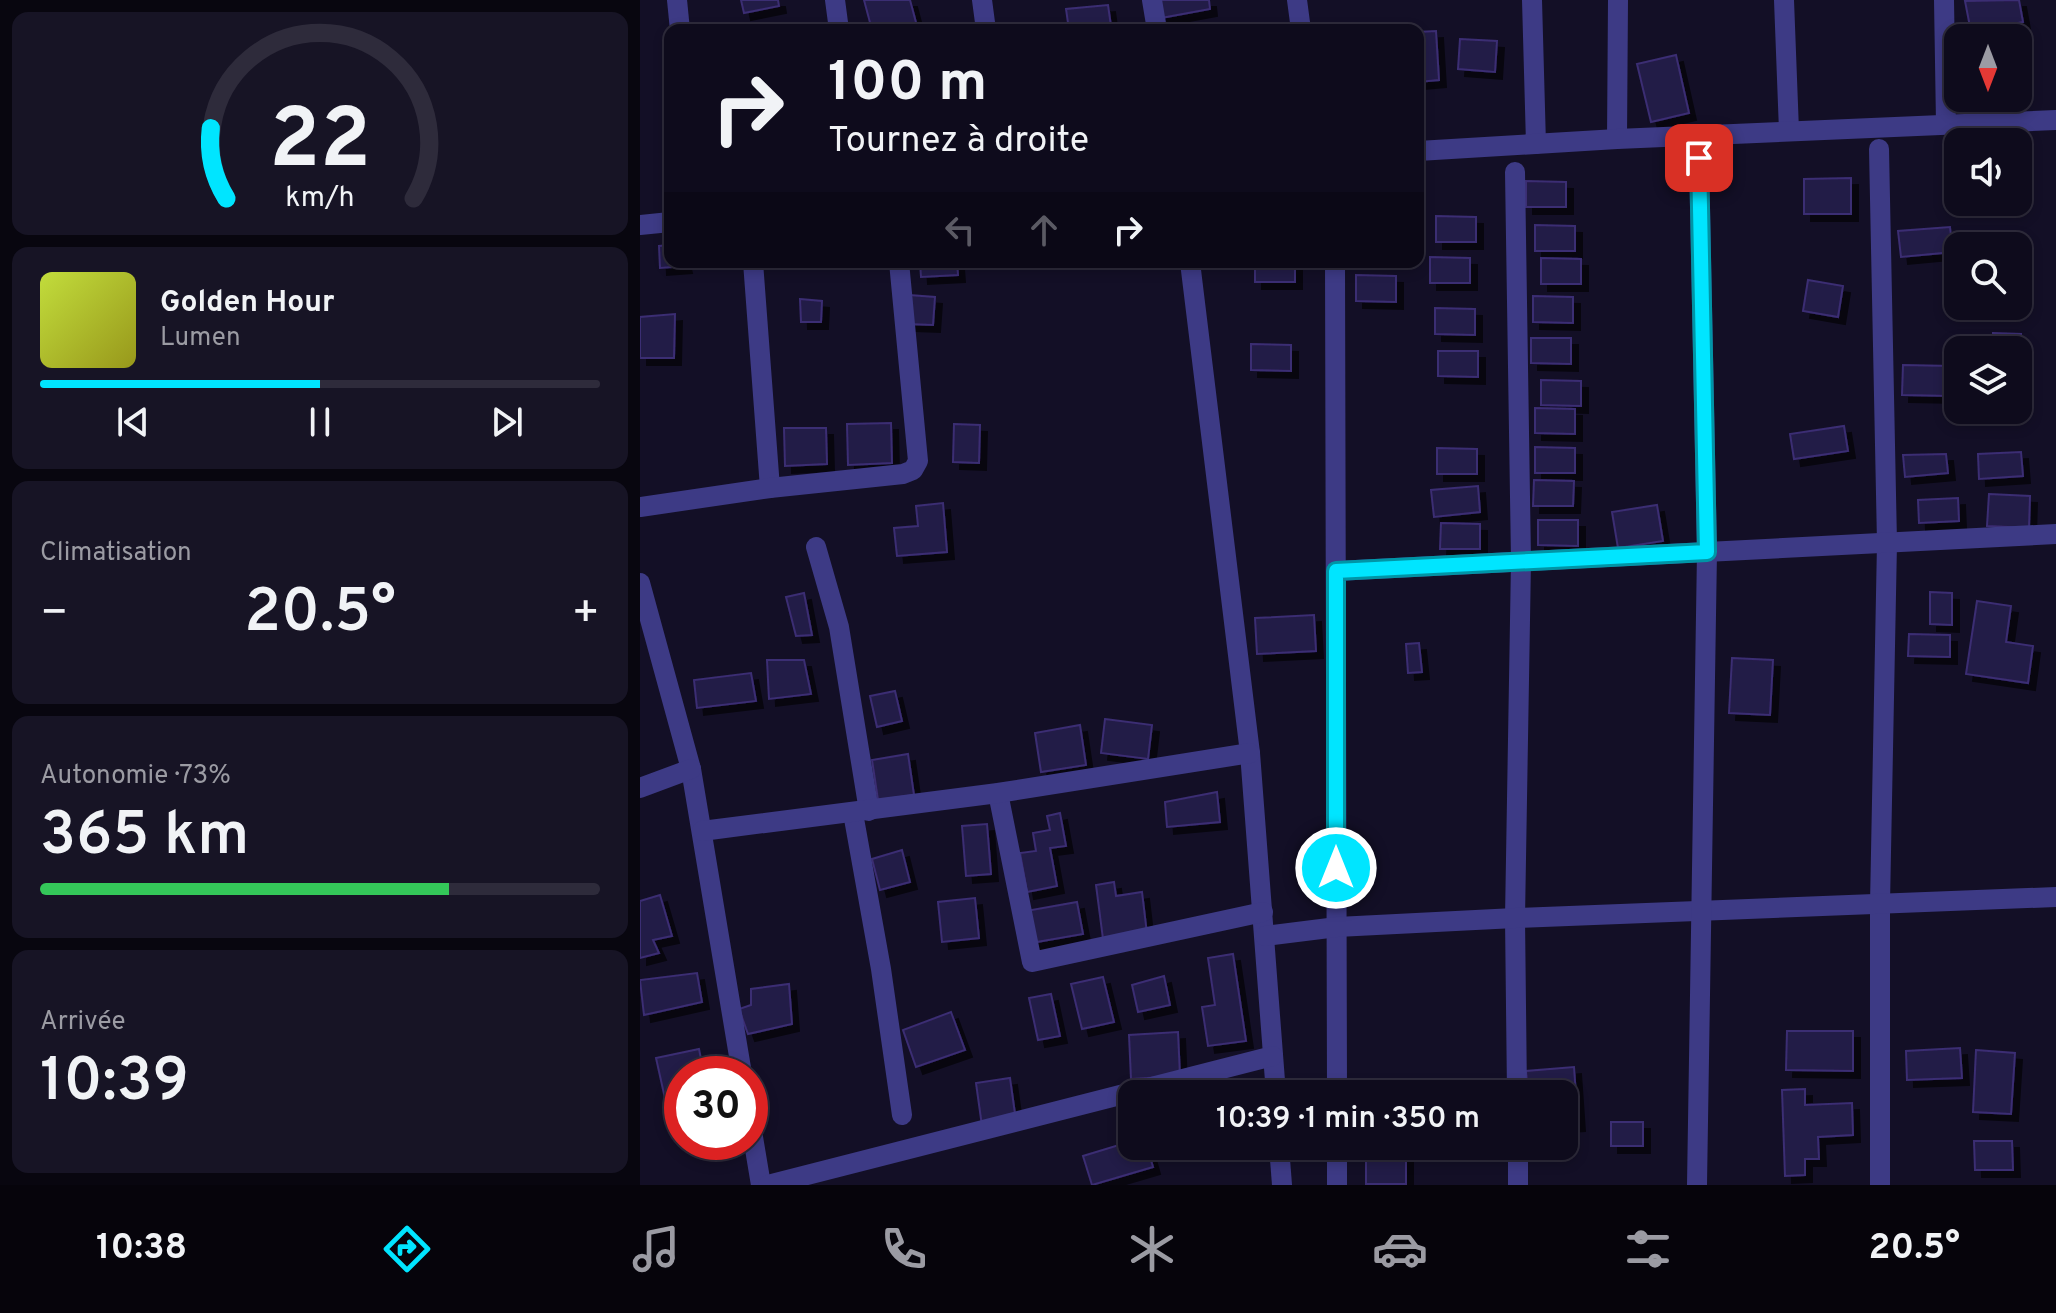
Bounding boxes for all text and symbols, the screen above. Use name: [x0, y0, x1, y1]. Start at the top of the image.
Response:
north arrow: [1944, 24, 2032, 112]
map controls: [1944, 24, 2032, 424]
text: 100 m: [828, 50, 987, 120]
icon: right: [696, 56, 800, 160]
text: 22: [269, 92, 371, 197]
text: Tournez à droite: [828, 119, 1089, 165]
pin: [1665, 124, 1733, 192]
button: sound: [1944, 128, 2032, 216]
icon: arrive: [1677, 136, 1721, 180]
text: km/h: [285, 181, 355, 217]
icon: left: [938, 208, 982, 252]
icon: ahead: [1022, 208, 1066, 252]
icon: right: [1106, 208, 1150, 252]
button: search: [1944, 232, 2032, 320]
text: Golden Hour: [160, 285, 334, 322]
text: Lumen: [160, 322, 241, 355]
button: layers: [1944, 336, 2032, 424]
icon: previous: [111, 400, 155, 444]
icon: pause: [298, 400, 342, 444]
icon: next: [485, 400, 529, 444]
text: Climatisation: [40, 537, 192, 570]
text: 20.5°: [244, 577, 396, 653]
text: −: [40, 587, 68, 643]
text: +: [572, 587, 600, 643]
text: Autonomie · 73%: [40, 760, 231, 793]
text: 365 km: [40, 800, 249, 876]
position arrow: [1294, 826, 1378, 910]
text: Arrivée: [40, 1006, 125, 1039]
text: 10:39: [40, 1046, 189, 1122]
speed limit sign: 30: [664, 1056, 768, 1160]
text: 10:39 · 1 min · 350 m: [1216, 1101, 1480, 1138]
icon: directions: [379, 1221, 435, 1277]
icon: music: [628, 1221, 684, 1277]
icon: phone: [876, 1221, 932, 1277]
icon: climate: [1124, 1221, 1180, 1277]
icon: car: [1372, 1221, 1428, 1277]
icon: filters: [1620, 1221, 1676, 1277]
text: 10:38: [96, 1226, 187, 1272]
text: 20.5°: [1868, 1226, 1960, 1272]

